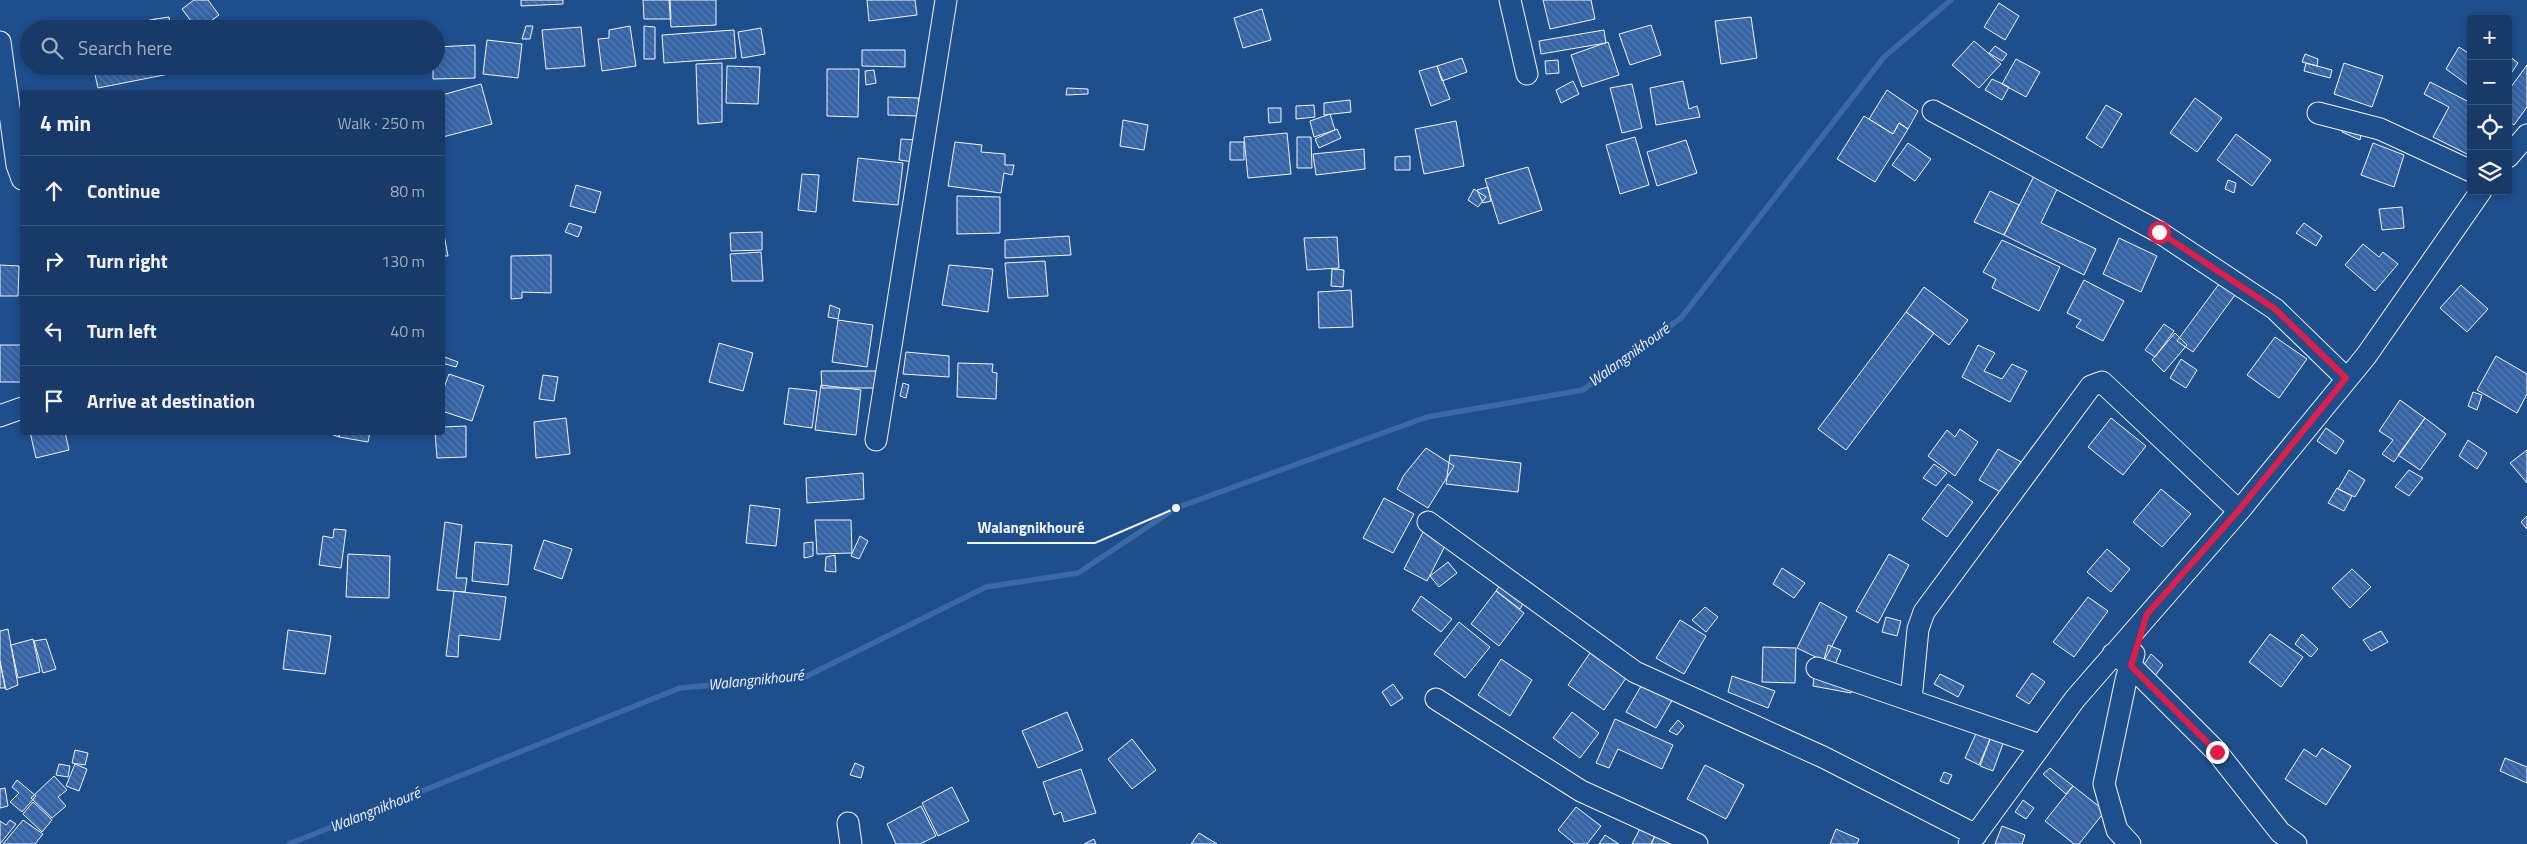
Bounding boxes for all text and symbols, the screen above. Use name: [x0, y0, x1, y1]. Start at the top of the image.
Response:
map controls: [2467, 15, 2512, 195]
button: +: [2467, 15, 2512, 60]
search box: [20, 20, 445, 75]
text: Search here: [78, 33, 172, 62]
icon: search: [38, 34, 66, 62]
button: −: [2467, 60, 2512, 105]
button: locate: [2467, 105, 2512, 150]
text: 4 min: [40, 107, 91, 139]
text: Walk · 250 m: [337, 111, 425, 135]
button: layers: [2467, 150, 2512, 195]
text: Continue: [87, 176, 160, 205]
icon: ahead: [40, 177, 68, 205]
text: 80 m: [390, 179, 425, 203]
route start: [2148, 221, 2171, 244]
text: Turn right: [87, 246, 168, 275]
icon: right: [40, 247, 68, 275]
text: 130 m: [381, 249, 425, 273]
text: Turn left: [87, 316, 157, 345]
water label: Walangnikhouré: [1583, 316, 1675, 392]
icon: left: [40, 317, 68, 345]
text: 40 m: [390, 319, 425, 343]
text: Arrive at destination: [87, 386, 255, 415]
icon: arrive: [40, 387, 68, 415]
callout: Walangnikhouré: [967, 513, 1095, 543]
text: Walangnikhouré: [977, 516, 1085, 539]
water label: Walangnikhouré: [707, 663, 806, 696]
route end: [2206, 741, 2229, 764]
water label: Walangnikhouré: [326, 781, 425, 838]

